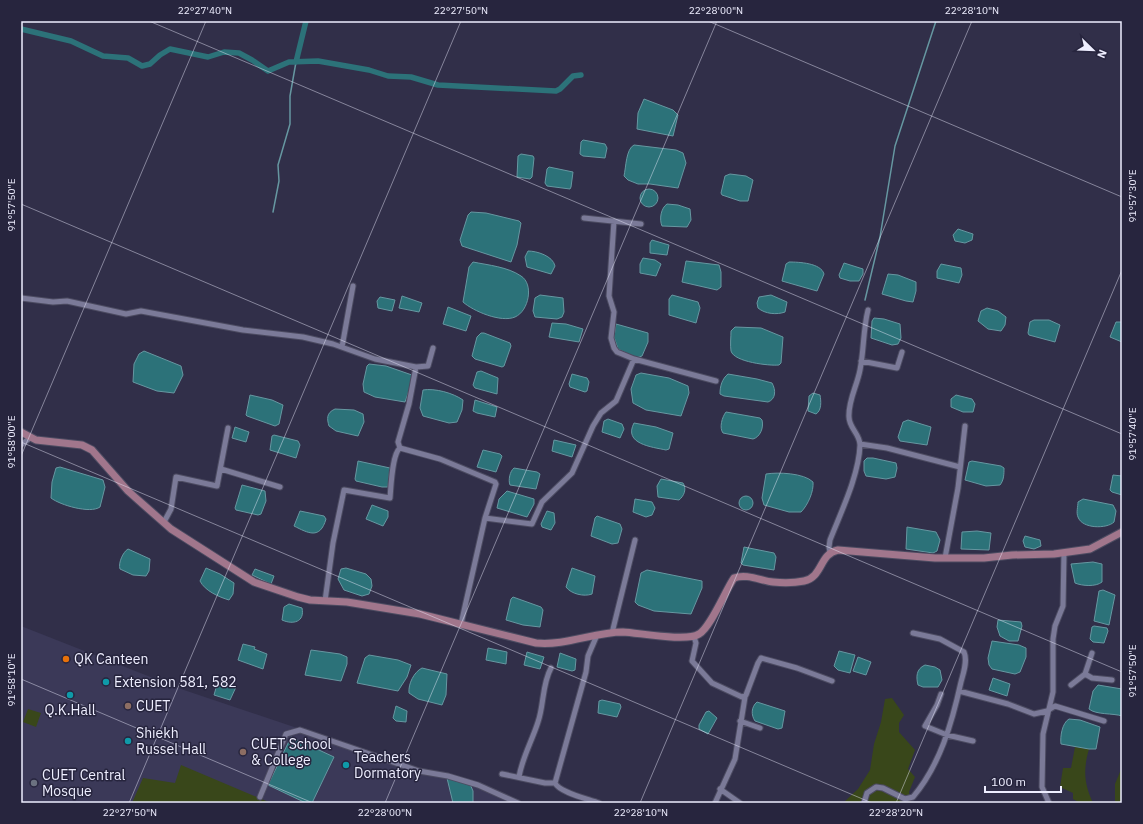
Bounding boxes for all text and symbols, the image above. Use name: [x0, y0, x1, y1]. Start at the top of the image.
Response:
text: 22°27'40"N: [178, 4, 232, 17]
text: 22°27'50"N: [434, 4, 488, 17]
text: 22°28'00"N: [689, 4, 743, 17]
text: 22°28'10"N: [945, 4, 999, 17]
north arrow: [1073, 30, 1113, 70]
text: N: [1094, 48, 1110, 60]
text: 91°57'30"E: [1126, 169, 1139, 223]
text: 91°57'50"E: [5, 178, 18, 232]
text: 91°57'40"E: [1126, 407, 1139, 461]
text: 91°58'00"E: [5, 415, 18, 469]
text: 91°57'50"E: [1126, 644, 1139, 698]
place label: QK Canteen: [74, 650, 148, 668]
text: 91°58'10"E: [5, 653, 18, 707]
marker: QK Canteen: [61, 654, 71, 664]
place label: Extension 581, 582: [114, 673, 237, 691]
marker: Extension 581, 582: [101, 677, 111, 687]
marker: Q.K.Hall: [65, 690, 75, 700]
place label: CUET: [136, 697, 170, 715]
place label: Q.K.Hall: [44, 701, 96, 719]
marker: CUET: [123, 701, 133, 711]
place label: Shiekh Russel Hall: [136, 724, 206, 758]
place label: CUET School & College: [251, 735, 331, 769]
marker: Shiekh Russel Hall: [123, 736, 133, 746]
marker: CUET School & College: [238, 747, 248, 757]
place label: Teachers Dormatory: [354, 748, 421, 782]
marker: Teachers Dormatory: [341, 760, 351, 770]
place label: CUET Central Mosque: [42, 766, 125, 800]
scale bar: [985, 768, 1061, 794]
text: 100 m: [991, 774, 1026, 789]
marker: CUET Central Mosque: [29, 778, 39, 788]
text: 22°27'50"N: [103, 806, 157, 819]
text: 22°28'00"N: [358, 806, 412, 819]
text: 22°28'10"N: [614, 806, 668, 819]
text: 22°28'20"N: [869, 806, 923, 819]

